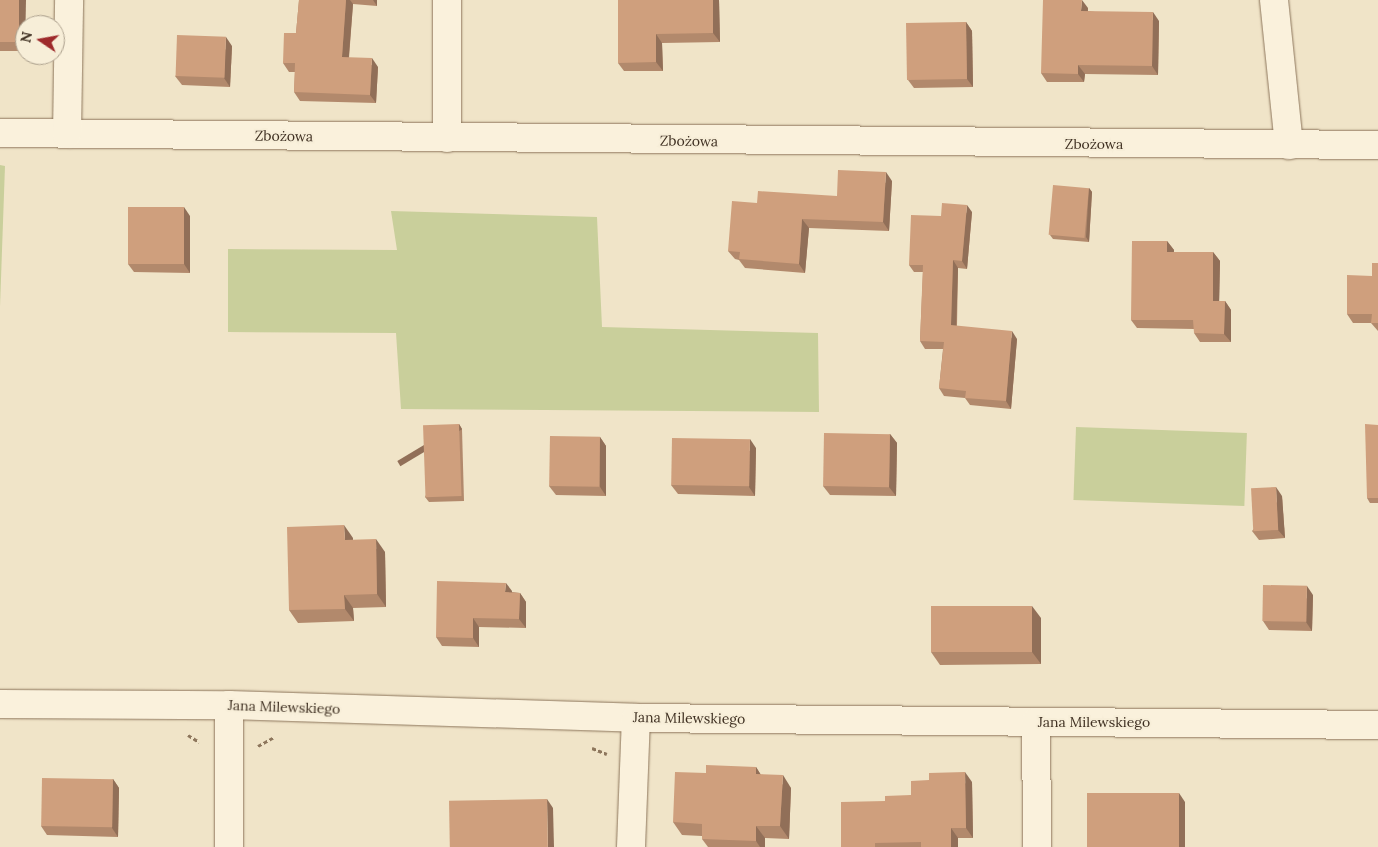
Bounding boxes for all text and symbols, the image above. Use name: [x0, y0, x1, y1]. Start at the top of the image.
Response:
north arrow: [15, 15, 65, 65]
text: N: [16, 30, 36, 44]
street label: Zbożowa: [255, 127, 313, 145]
street label: Zbożowa: [660, 132, 718, 150]
street label: Zbożowa: [1065, 136, 1123, 152]
street label: Jana Milewskiego: [228, 697, 340, 717]
street label: Jana Milewskiego: [633, 709, 745, 727]
street label: Jana Milewskiego: [1038, 714, 1150, 730]

